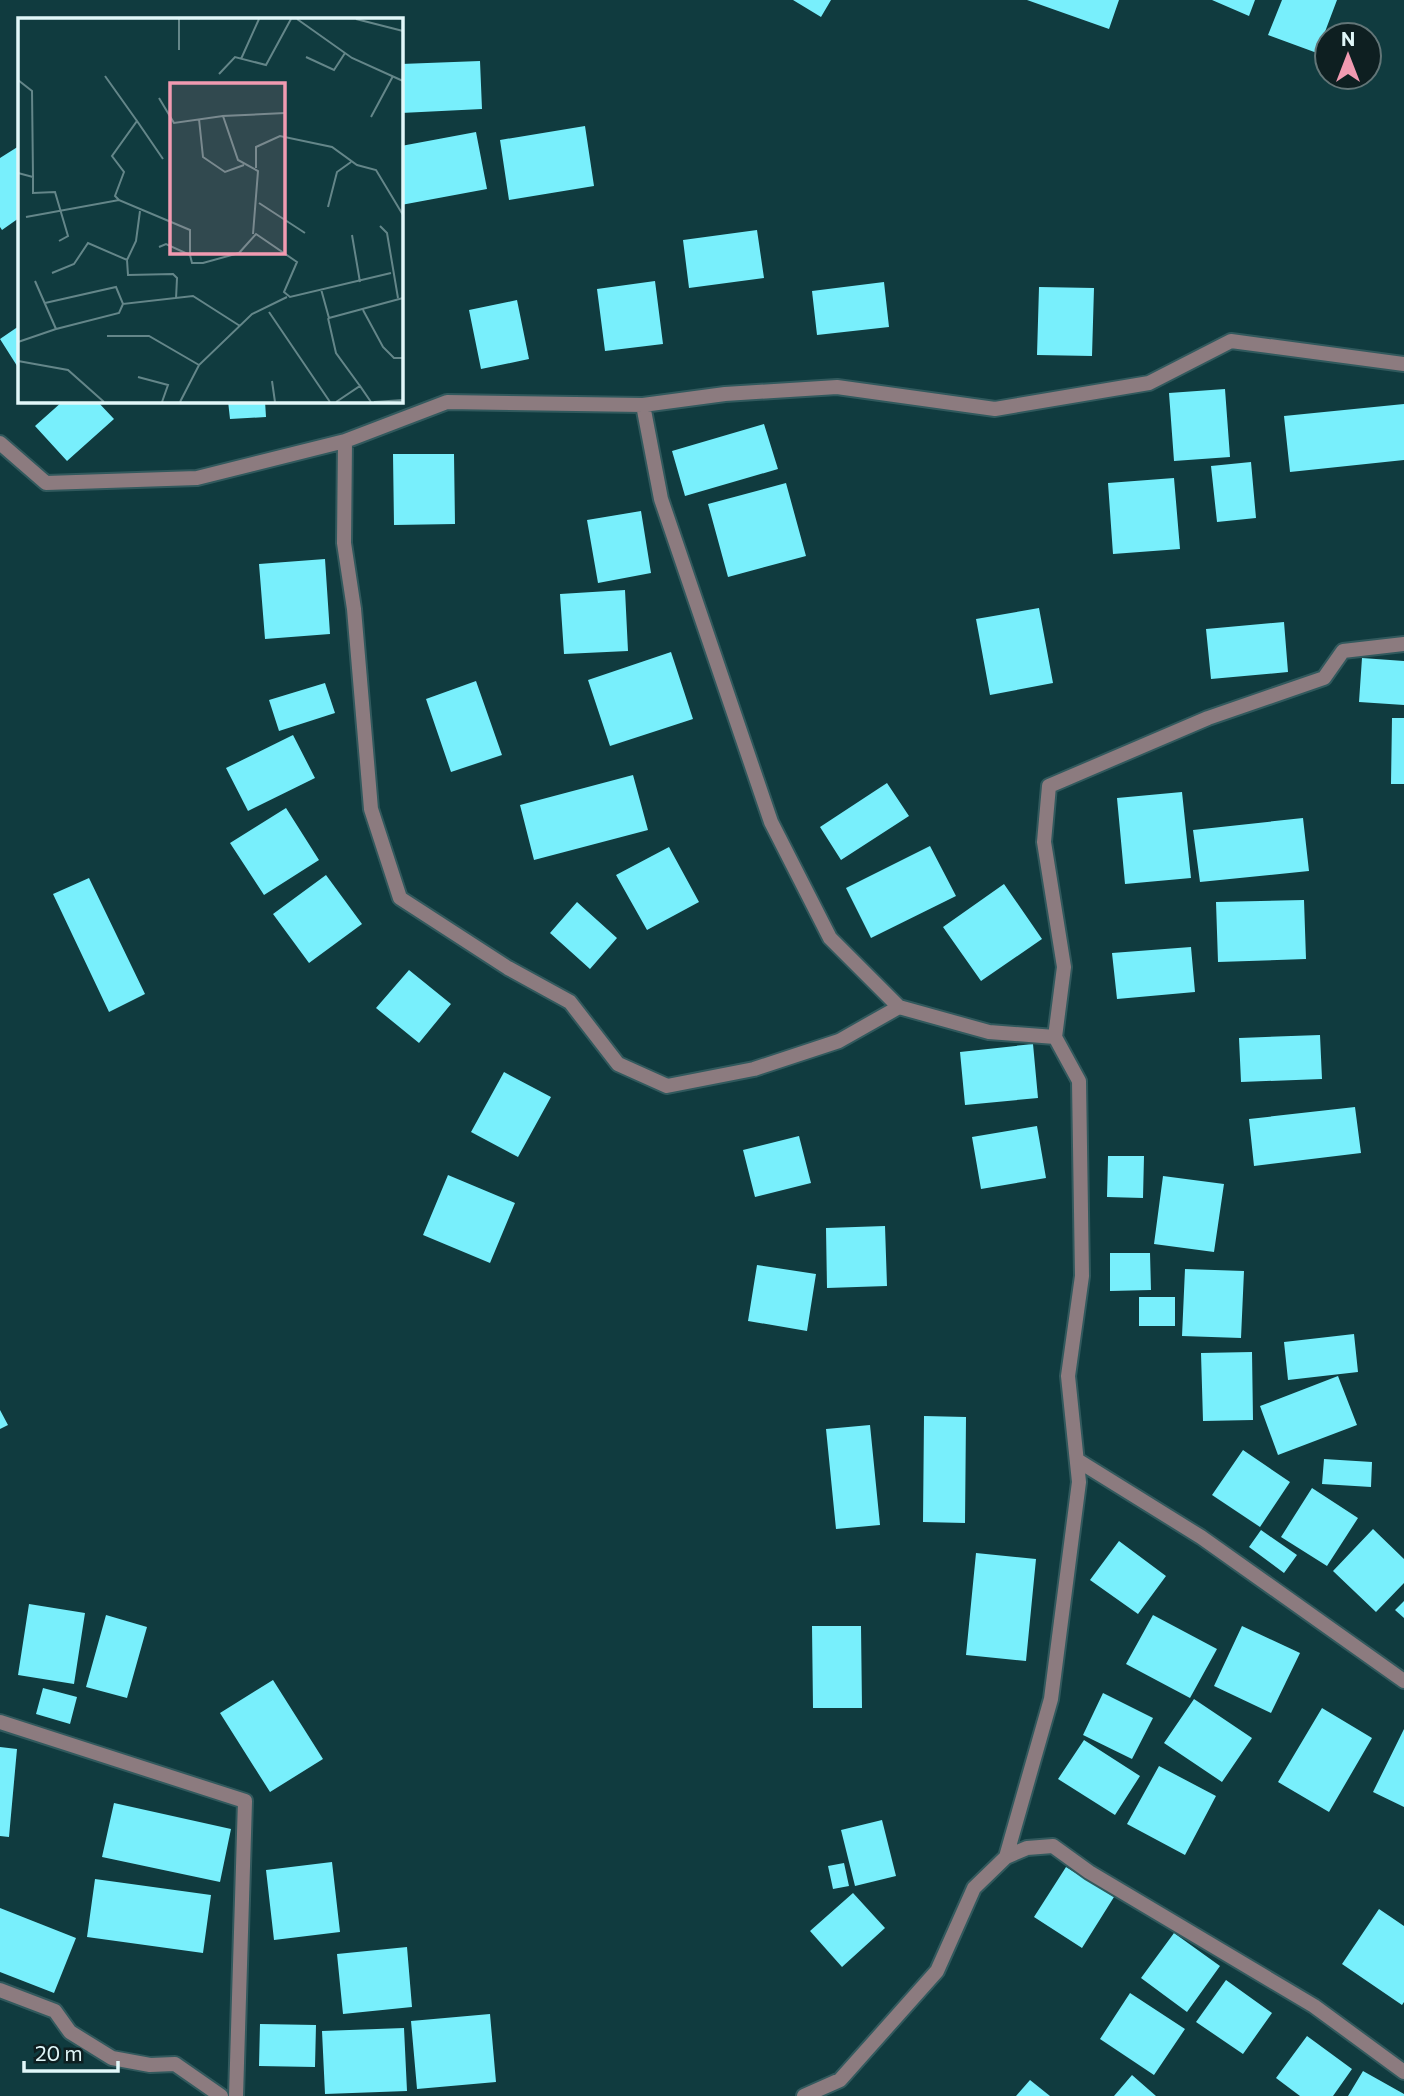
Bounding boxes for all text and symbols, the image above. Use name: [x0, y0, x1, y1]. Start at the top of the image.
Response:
inset map: [18, 18, 402, 402]
north arrow: [1313, 21, 1383, 91]
text: N: [1341, 27, 1355, 50]
scale bar: [24, 2030, 119, 2074]
text: 20 m: [35, 2040, 83, 2065]

